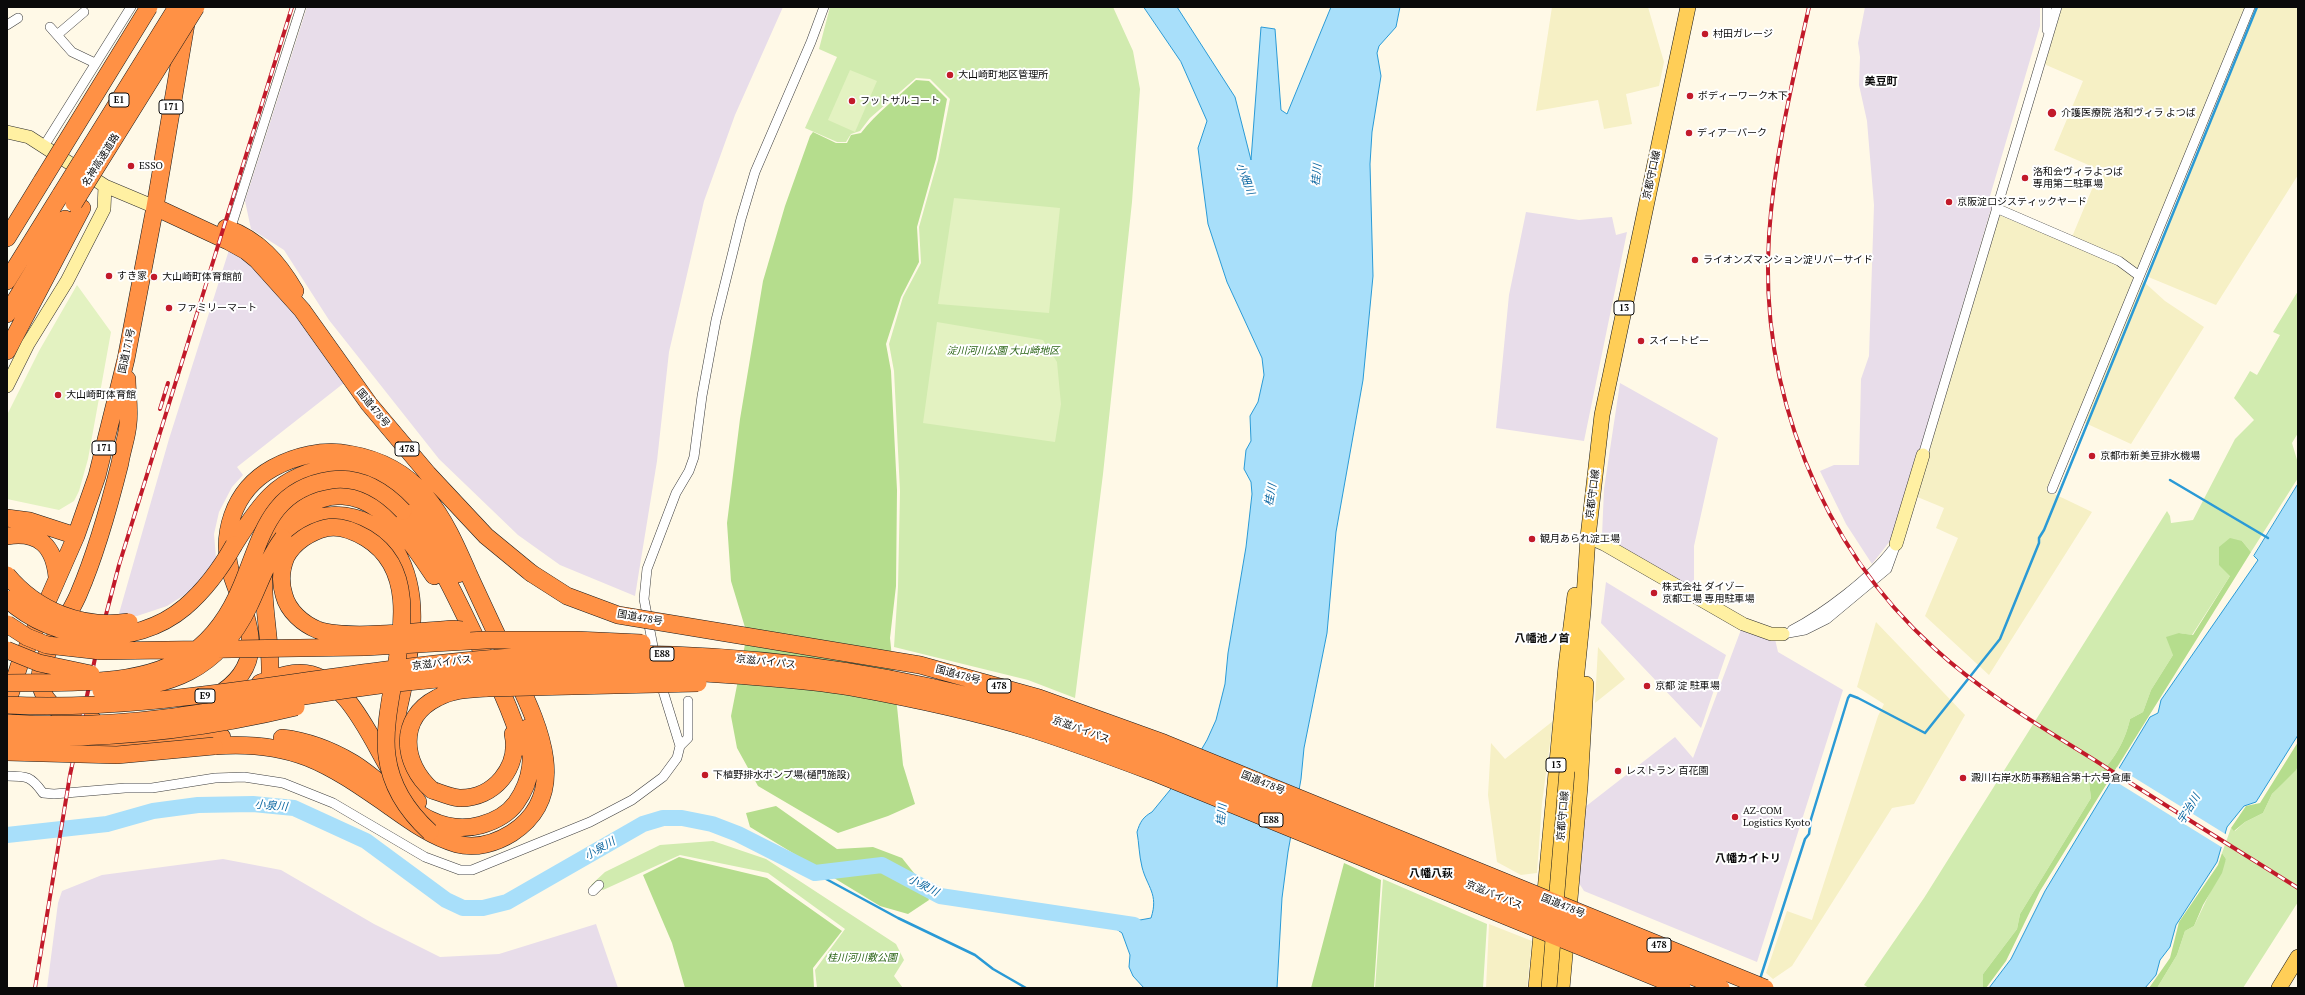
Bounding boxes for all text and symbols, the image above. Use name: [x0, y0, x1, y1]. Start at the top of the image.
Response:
place label: 村田ガレージ: [1713, 28, 1773, 40]
marker: 村田ガレージ: [1700, 29, 1710, 39]
place label: 大山崎町地区管理所: [958, 69, 1048, 81]
marker: 大山崎町地区管理所: [945, 70, 955, 80]
district label: 美豆町: [1865, 75, 1897, 89]
place label: ボディーワーク木下: [1698, 90, 1788, 102]
marker: ボディーワーク木下: [1685, 91, 1695, 101]
road number: E1: [109, 93, 129, 107]
place label: フットサルコート: [860, 95, 940, 107]
marker: フットサルコート: [847, 96, 857, 106]
road number: 171: [159, 100, 183, 114]
marker: 介護医療院 洛和ヴィラ よつば: [2046, 107, 2058, 119]
place label: 介護医療院 洛和ヴィラ よつば: [2061, 107, 2196, 119]
place label: ディア―パーク: [1697, 127, 1767, 139]
marker: ディア―パーク: [1684, 128, 1694, 138]
street label: 名神高速道路: [80, 131, 122, 189]
street label: 京都守口線: [1641, 149, 1663, 201]
place label: ESSO: [139, 160, 163, 172]
marker: ESSO: [126, 161, 136, 171]
water label: 小畑川: [1233, 161, 1257, 197]
water label: 桂川: [1309, 163, 1325, 187]
place label: 洛和会ヴィラよつば 専用第二駐車場: [2033, 166, 2123, 190]
marker: 洛和会ヴィラよつば 専用第二駐車場: [2020, 173, 2030, 183]
place label: 京阪淀ロジスティックヤード: [1957, 196, 2087, 208]
marker: 京阪淀ロジスティックヤード: [1944, 197, 1954, 207]
place label: ライオンズマンション淀リバーサイド: [1703, 254, 1873, 266]
marker: ライオンズマンション淀リバーサイド: [1690, 255, 1700, 265]
place label: すき家: [117, 270, 147, 282]
marker: すき家: [104, 271, 114, 281]
place label: 大山崎町体育館前: [162, 271, 242, 283]
marker: 大山崎町体育館前: [149, 272, 159, 282]
road number: 13: [1614, 301, 1634, 315]
place label: ファミリーマート: [177, 302, 257, 314]
marker: ファミリーマート: [164, 303, 174, 313]
street label: 国道171号: [116, 327, 138, 375]
place label: スイートピー: [1649, 335, 1709, 347]
marker: スイートピー: [1636, 336, 1646, 346]
park label: 淀川河川公園 大山崎地区: [947, 345, 1059, 357]
street label: 国道478号: [354, 386, 392, 430]
place label: 大山崎町体育館: [66, 389, 136, 401]
marker: 大山崎町体育館: [53, 390, 63, 400]
road number: 171: [92, 441, 116, 455]
road number: 478: [395, 442, 419, 456]
place label: 京都市新美豆排水機場: [2100, 450, 2200, 462]
marker: 京都市新美豆排水機場: [2087, 451, 2097, 461]
street label: 京都守口線: [1584, 468, 1602, 520]
water label: 桂川: [1262, 483, 1280, 507]
place label: 観月あられ淀工場: [1540, 533, 1620, 545]
marker: 観月あられ淀工場: [1527, 534, 1537, 544]
place label: 株式会社 ダイゾー 京都工場 専用駐車場: [1662, 581, 1754, 604]
marker: 株式会社 ダイゾー 京都工場 専用駐車場: [1649, 588, 1659, 598]
street label: 国道478号: [616, 608, 664, 628]
district label: 八幡池ノ首: [1515, 632, 1569, 646]
road number: E88: [650, 647, 674, 661]
street label: 京滋バイパス: [411, 653, 473, 673]
street label: 京滋バイパス: [736, 653, 796, 671]
street label: 国道478号: [934, 663, 982, 687]
road number: 478: [987, 679, 1011, 693]
place label: 京都 淀 駐車場: [1655, 680, 1720, 692]
marker: 京都 淀 駐車場: [1642, 681, 1652, 691]
road number: E9: [195, 689, 215, 703]
street label: 京滋バイパス: [1051, 714, 1111, 746]
road number: 13: [1546, 758, 1566, 772]
place label: レストラン 百花園: [1626, 765, 1708, 777]
marker: レストラン 百花園: [1613, 766, 1623, 776]
place label: 下植野排水ポンプ場(樋門施設): [713, 769, 850, 781]
street label: 国道478号: [1239, 769, 1287, 797]
marker: 下植野排水ポンプ場(樋門施設): [700, 770, 710, 780]
place label: 澱川右岸水防事務組合第十六号倉庫: [1971, 772, 2131, 784]
marker: 澱川右岸水防事務組合第十六号倉庫: [1958, 773, 1968, 783]
street label: 京都守口線: [1555, 791, 1571, 841]
water label: 宇治川: [2175, 791, 2203, 827]
water label: 小泉川: [254, 798, 288, 814]
water label: 桂川: [1214, 803, 1230, 827]
place label: AZ-COM Logistics Kyoto: [1743, 805, 1810, 828]
marker: AZ-COM Logistics Kyoto: [1730, 812, 1740, 822]
road number: E88: [1259, 813, 1283, 827]
water label: 小泉川: [582, 835, 618, 863]
district label: 八幡カイトリ: [1715, 852, 1781, 866]
district label: 八幡八萩: [1409, 867, 1453, 881]
water label: 小泉川: [905, 873, 941, 899]
street label: 京滋バイパス: [1464, 878, 1524, 912]
street label: 国道478号: [1539, 892, 1587, 920]
road number: 478: [1647, 938, 1671, 952]
park label: 桂川河川敷公園: [827, 952, 897, 964]

